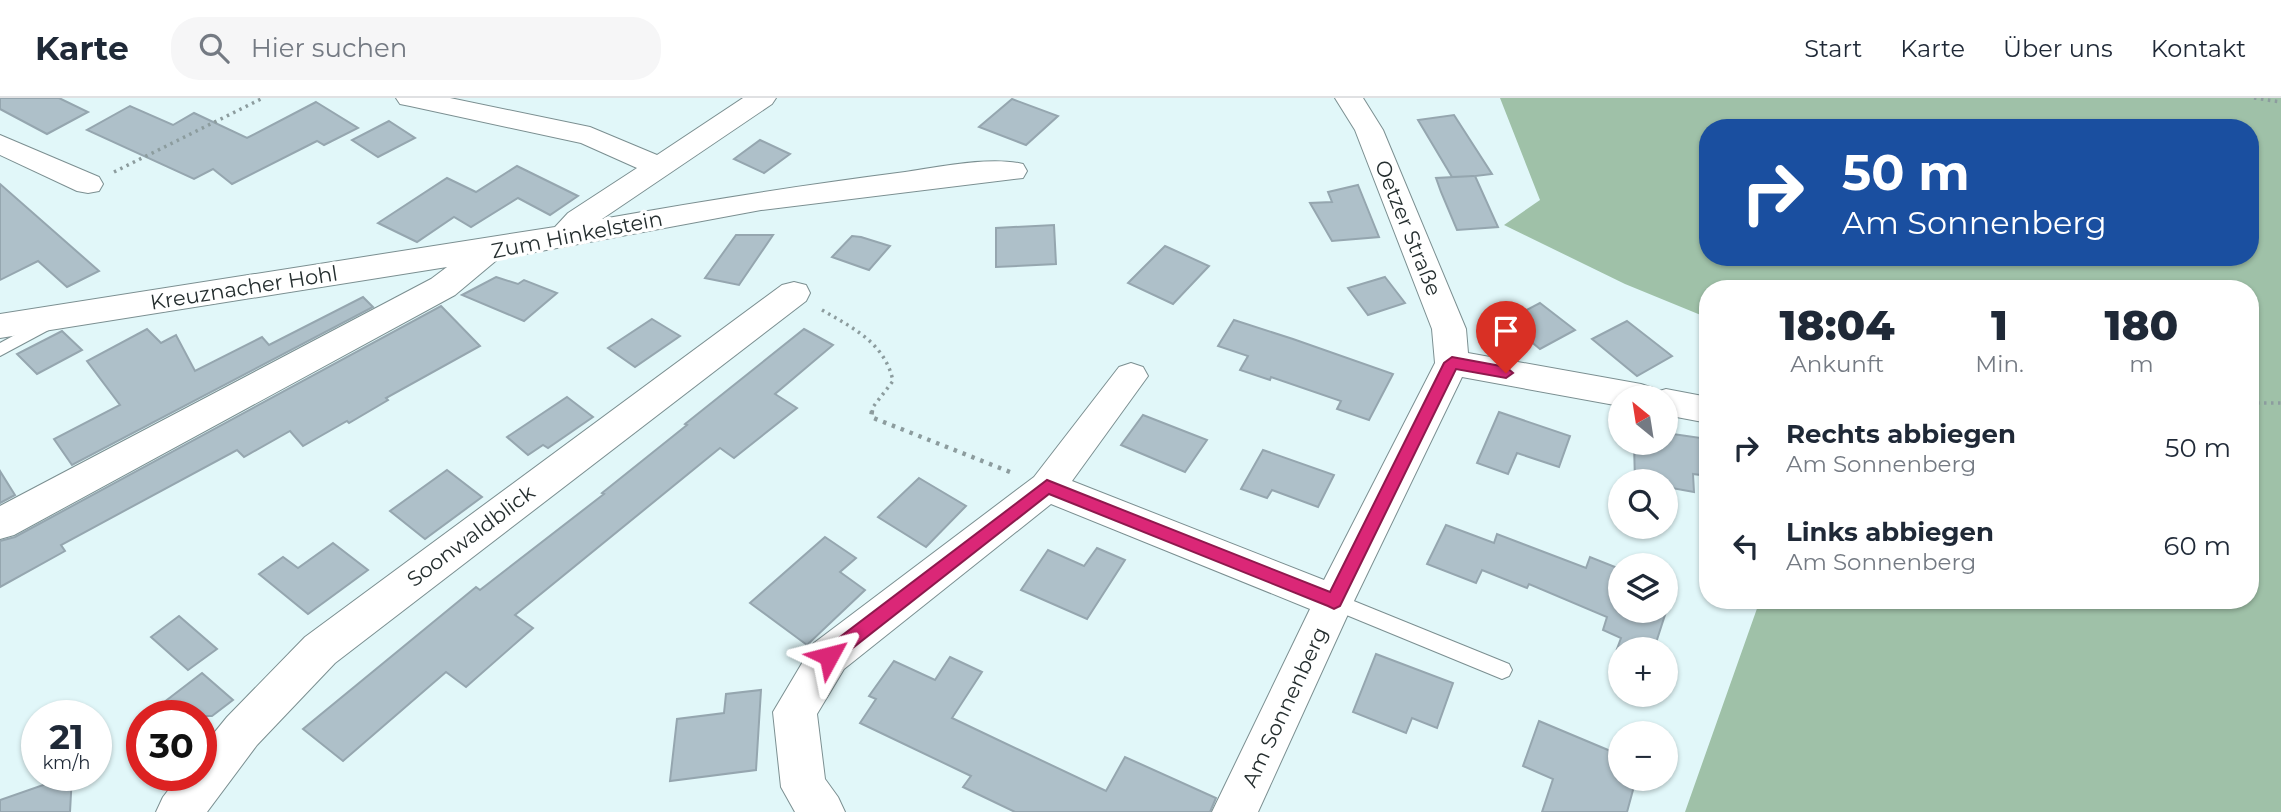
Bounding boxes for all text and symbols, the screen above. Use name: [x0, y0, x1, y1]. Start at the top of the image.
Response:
search box: [171, 17, 661, 80]
text: Karte: [35, 28, 129, 68]
icon: search: [195, 29, 233, 67]
text: Hier suchen: [251, 32, 407, 64]
text: Start: [1804, 34, 1862, 63]
text: Karte: [1900, 34, 1965, 63]
text: Über uns: [2003, 34, 2113, 63]
text: Kontakt: [2151, 34, 2246, 63]
text: 50 m: [1842, 143, 1970, 202]
icon: right: [1727, 147, 1818, 238]
street label: Oetzer Straße: [1370, 156, 1447, 299]
text: Am Sonnenberg: [1842, 203, 2107, 242]
street label: Zum Hinkelstein: [489, 206, 665, 263]
street label: Kreuznacher Hohl: [148, 260, 339, 315]
text: 18:04: [1780, 299, 1895, 351]
text: 1: [1991, 299, 2008, 351]
text: 180: [2104, 299, 2178, 351]
pin: [1476, 301, 1536, 373]
icon: arrive: [1487, 312, 1525, 350]
text: Ankunft: [1790, 350, 1884, 378]
text: Min.: [1975, 350, 2024, 378]
text: m: [2129, 350, 2154, 378]
north arrow: [1608, 385, 1678, 455]
map controls: [1608, 385, 1678, 791]
text: Rechts abbiegen: [1786, 418, 2016, 450]
icon: right: [1727, 429, 1765, 467]
text: 50 m: [2165, 432, 2231, 464]
text: Am Sonnenberg: [1786, 450, 1976, 478]
button: search: [1608, 469, 1678, 539]
street label: Soonwaldblick: [402, 479, 540, 592]
text: Links abbiegen: [1786, 516, 1994, 548]
icon: left: [1727, 527, 1765, 565]
text: 60 m: [2164, 530, 2231, 562]
text: Am Sonnenberg: [1786, 548, 1976, 576]
button: layers: [1608, 553, 1678, 623]
position arrow: [792, 619, 866, 693]
street label: Am Sonnenberg: [1237, 623, 1333, 791]
button: +: [1608, 637, 1678, 707]
speed limit sign: 30: [126, 700, 217, 791]
text: 21: [49, 715, 84, 758]
button: −: [1608, 721, 1678, 791]
text: km/h: [42, 752, 91, 774]

